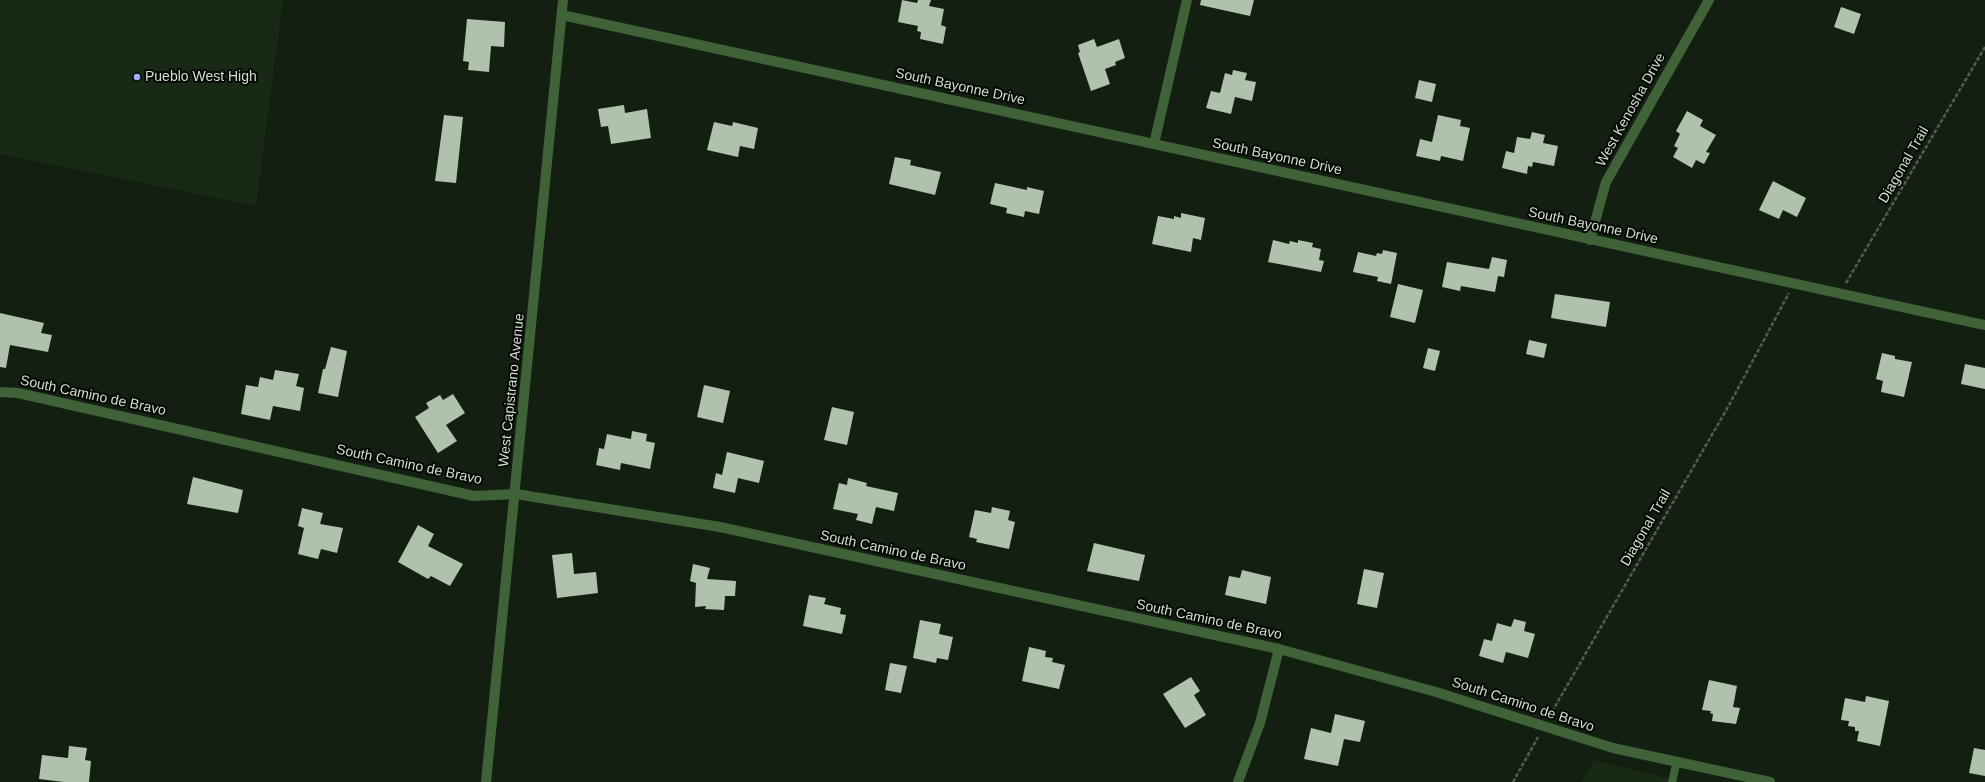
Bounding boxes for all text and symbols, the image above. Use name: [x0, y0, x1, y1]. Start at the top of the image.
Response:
street label: West Kenosha Drive: [1593, 50, 1669, 170]
street label: South Bayonne Drive: [894, 65, 1026, 109]
place label: Pueblo West High: [145, 69, 257, 85]
marker: Pueblo West High: [132, 72, 142, 82]
street label: Diagonal Trail: [1875, 124, 1933, 206]
street label: South Bayonne Drive: [1211, 135, 1343, 179]
street label: South Bayonne Drive: [1527, 204, 1659, 248]
street label: West Capistrano Avenue: [496, 312, 528, 468]
street label: South Camino de Bravo: [19, 372, 167, 420]
street label: South Camino de Bravo: [335, 441, 483, 489]
street label: Diagonal Trail: [1617, 487, 1675, 569]
street label: South Camino de Bravo: [819, 527, 967, 575]
street label: South Camino de Bravo: [1135, 596, 1283, 644]
street label: South Camino de Bravo: [1450, 674, 1596, 736]

